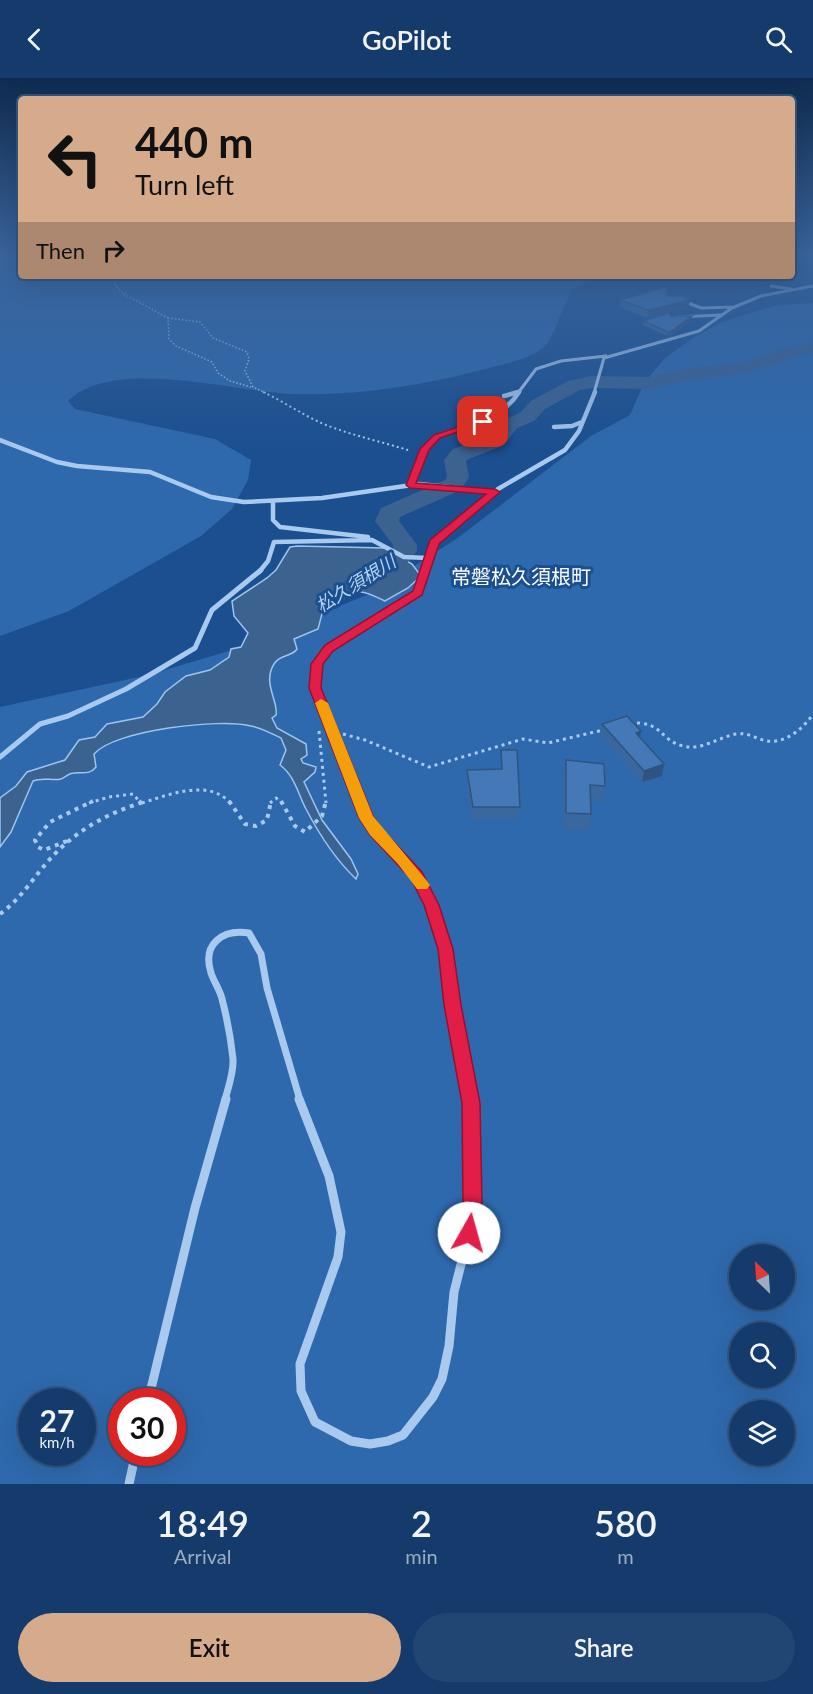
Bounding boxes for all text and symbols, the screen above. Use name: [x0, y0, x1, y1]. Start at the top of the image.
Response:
icon: back: [18, 23, 51, 56]
text: GoPilot: [362, 23, 451, 56]
icon: search: [762, 23, 795, 56]
text: 440 m: [135, 117, 253, 167]
icon: left: [36, 120, 114, 198]
text: Turn left: [135, 168, 234, 201]
icon: right: [97, 234, 130, 267]
text: Then: [36, 237, 85, 264]
pin: [457, 396, 508, 447]
icon: arrive: [466, 405, 499, 438]
water label: 松久須根川: [311, 549, 401, 616]
district label: 常磐松久須根町: [451, 564, 591, 588]
position arrow: [437, 1201, 501, 1265]
north arrow: [729, 1244, 795, 1310]
map controls: [729, 1244, 795, 1466]
button: search: [729, 1322, 795, 1388]
speed limit sign: 30: [108, 1388, 186, 1466]
button: layers: [729, 1400, 795, 1466]
text: 27: [40, 1402, 74, 1438]
text: km/h: [39, 1433, 75, 1451]
text: 18:49: [156, 1501, 249, 1545]
text: 2: [411, 1501, 432, 1545]
text: 580: [594, 1501, 657, 1545]
text: Arrival: [174, 1544, 231, 1568]
text: min: [405, 1544, 438, 1568]
text: m: [617, 1544, 634, 1568]
button: Exit: [18, 1613, 401, 1682]
button: Share: [413, 1613, 795, 1682]

